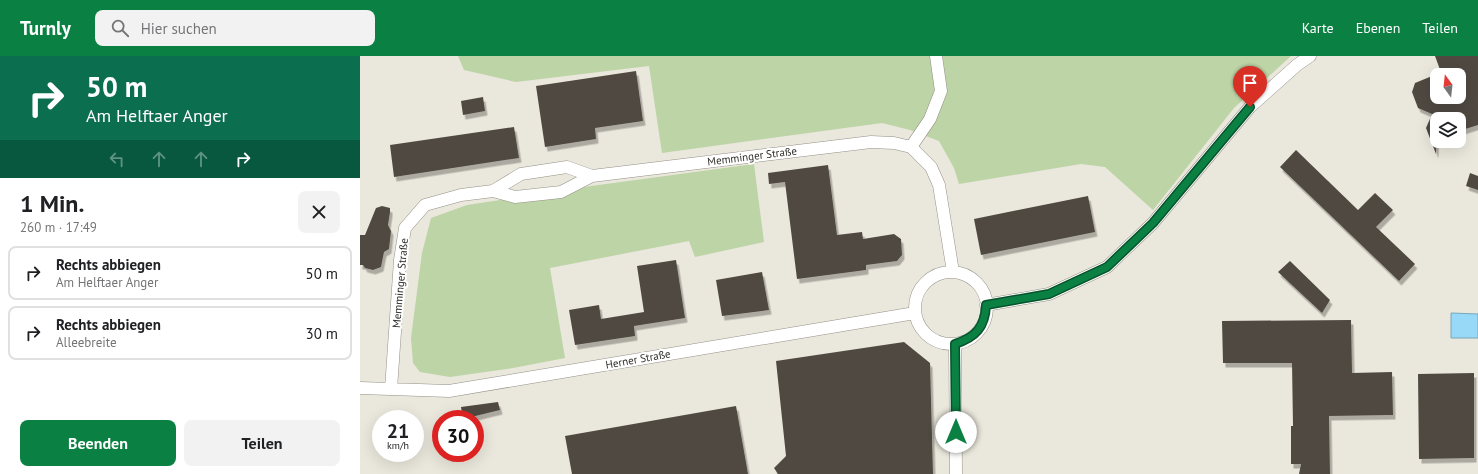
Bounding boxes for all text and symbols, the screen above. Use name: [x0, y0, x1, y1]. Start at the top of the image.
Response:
search box: [95, 10, 375, 46]
text: Turnly: [20, 16, 71, 40]
icon: search: [109, 17, 131, 39]
text: Hier suchen: [141, 19, 217, 38]
text: Karte: [1302, 19, 1334, 37]
text: Ebenen: [1356, 19, 1400, 37]
text: Teilen: [1422, 19, 1458, 37]
pin: [1233, 66, 1267, 107]
text: 50 m: [86, 68, 147, 105]
north arrow: [1430, 68, 1466, 104]
map controls: [1430, 68, 1466, 148]
icon: right: [20, 72, 72, 124]
icon: arrive: [1239, 72, 1261, 94]
text: Am Helftaer Anger: [86, 104, 228, 127]
button: layers: [1430, 112, 1466, 148]
street label: Memminger Straße: [706, 144, 798, 168]
icon: left: [106, 148, 128, 170]
icon: ahead: [148, 148, 170, 170]
icon: ahead: [190, 148, 212, 170]
icon: right: [232, 148, 254, 170]
text: 1 Min.: [20, 188, 84, 219]
button: close: [298, 191, 340, 233]
text: 260 m · 17:49: [20, 219, 97, 236]
street label: Memminger Straße: [389, 237, 411, 329]
text: Rechts abbiegen: [56, 255, 161, 274]
icon: right: [22, 262, 44, 284]
text: 50 m: [305, 264, 338, 283]
text: Am Helftaer Anger: [56, 274, 158, 291]
text: Rechts abbiegen: [56, 315, 161, 334]
icon: right: [22, 322, 44, 344]
text: 30 m: [305, 324, 338, 343]
text: Alleebreite: [56, 334, 117, 351]
street label: Herner Straße: [604, 346, 672, 372]
speed limit sign: 30: [432, 410, 484, 462]
position arrow: [935, 411, 977, 453]
text: 21: [387, 418, 409, 444]
button: Beenden: [20, 420, 176, 466]
button: Teilen: [184, 420, 340, 466]
text: km/h: [387, 439, 409, 452]

